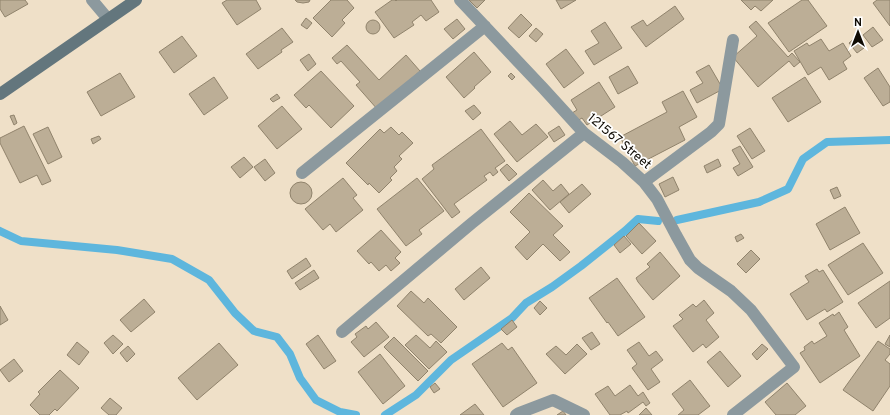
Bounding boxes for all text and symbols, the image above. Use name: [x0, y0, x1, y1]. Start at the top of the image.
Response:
north arrow: [838, 12, 878, 52]
text: N: [854, 16, 862, 30]
street label: 121567 Street: [584, 111, 654, 173]

